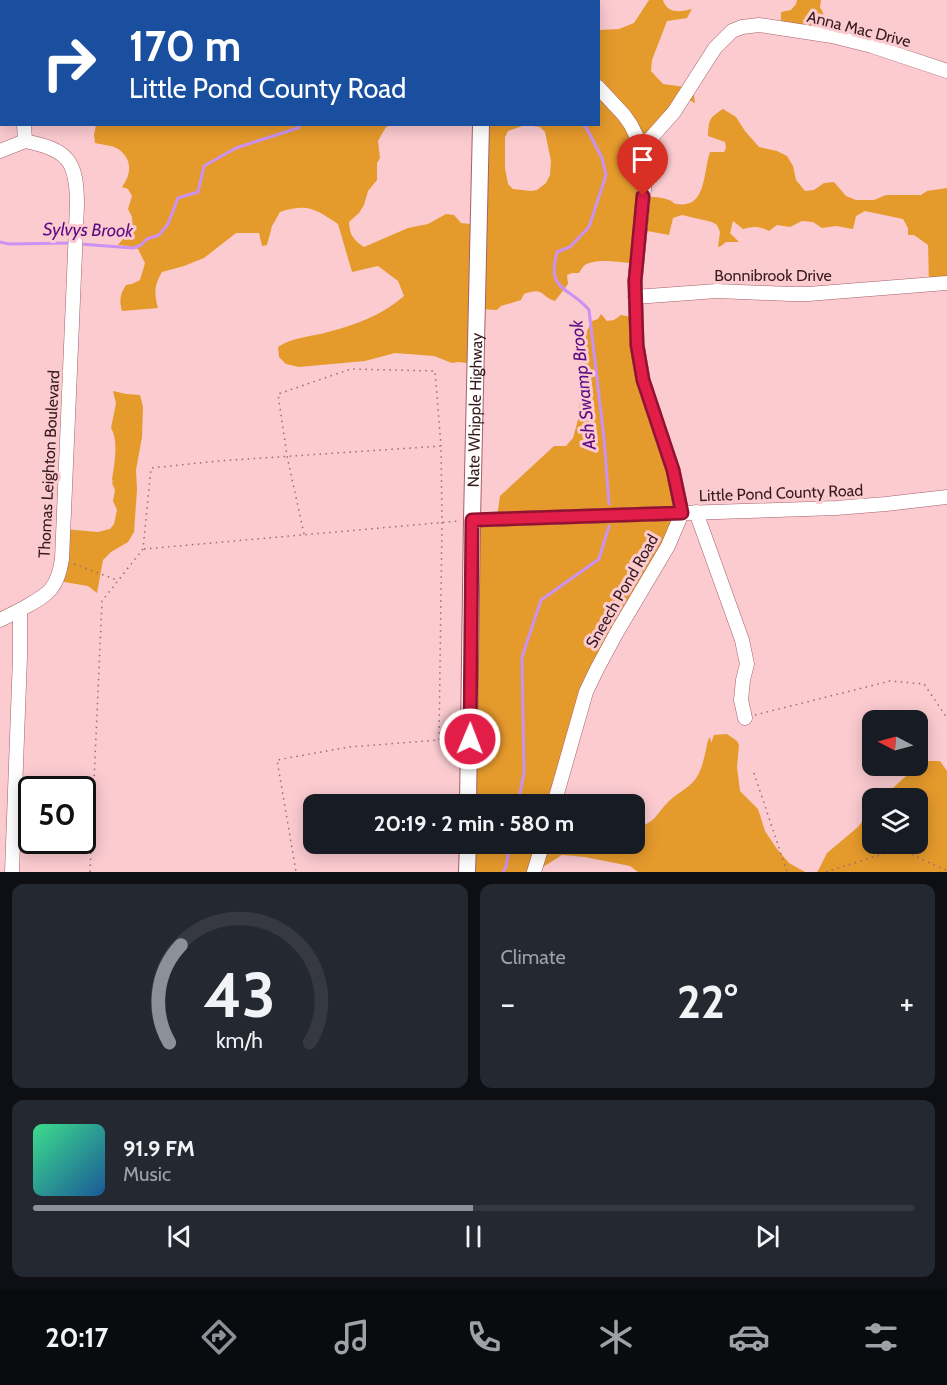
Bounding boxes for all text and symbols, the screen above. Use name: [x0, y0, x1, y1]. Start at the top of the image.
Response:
street label: Anna Mac Drive: [805, 7, 913, 51]
text: 170 m: [129, 20, 241, 72]
icon: right: [30, 24, 108, 102]
text: Little Pond County Road: [129, 72, 406, 105]
pin: [617, 134, 668, 196]
icon: arrive: [626, 143, 659, 176]
water label: Sylvys Brook: [43, 218, 135, 242]
street label: Bonnibrook Drive: [714, 266, 832, 285]
water label: Ash Swamp Brook: [565, 318, 601, 452]
street label: Nate Whipple Highway: [463, 333, 486, 487]
street label: Thomas Leighton Boulevard: [35, 370, 63, 558]
street label: Little Pond County Road: [699, 481, 863, 505]
street label: Sneech Pond Road: [582, 531, 662, 651]
position arrow: [438, 707, 502, 771]
north arrow: [862, 710, 928, 776]
map controls: [862, 710, 928, 854]
speed limit sign: 50: [18, 776, 96, 854]
button: layers: [862, 788, 928, 854]
text: 20:19 · 2 min · 580 m: [374, 810, 574, 837]
text: Climate: [501, 945, 566, 969]
text: 43: [204, 957, 276, 1033]
text: 22°: [677, 975, 738, 1029]
text: −: [501, 983, 515, 1023]
text: +: [899, 983, 914, 1023]
text: km/h: [216, 1027, 263, 1053]
text: 91.9 FM: [123, 1135, 195, 1162]
text: Music: [123, 1162, 171, 1186]
icon: previous: [163, 1220, 196, 1253]
icon: pause: [457, 1220, 490, 1253]
icon: next: [751, 1220, 784, 1253]
icon: directions: [198, 1316, 240, 1358]
icon: music: [331, 1316, 373, 1358]
icon: phone: [463, 1316, 505, 1358]
icon: climate: [595, 1316, 637, 1358]
icon: car: [728, 1316, 770, 1358]
icon: filters: [860, 1316, 902, 1358]
text: 20:17: [45, 1321, 108, 1354]

